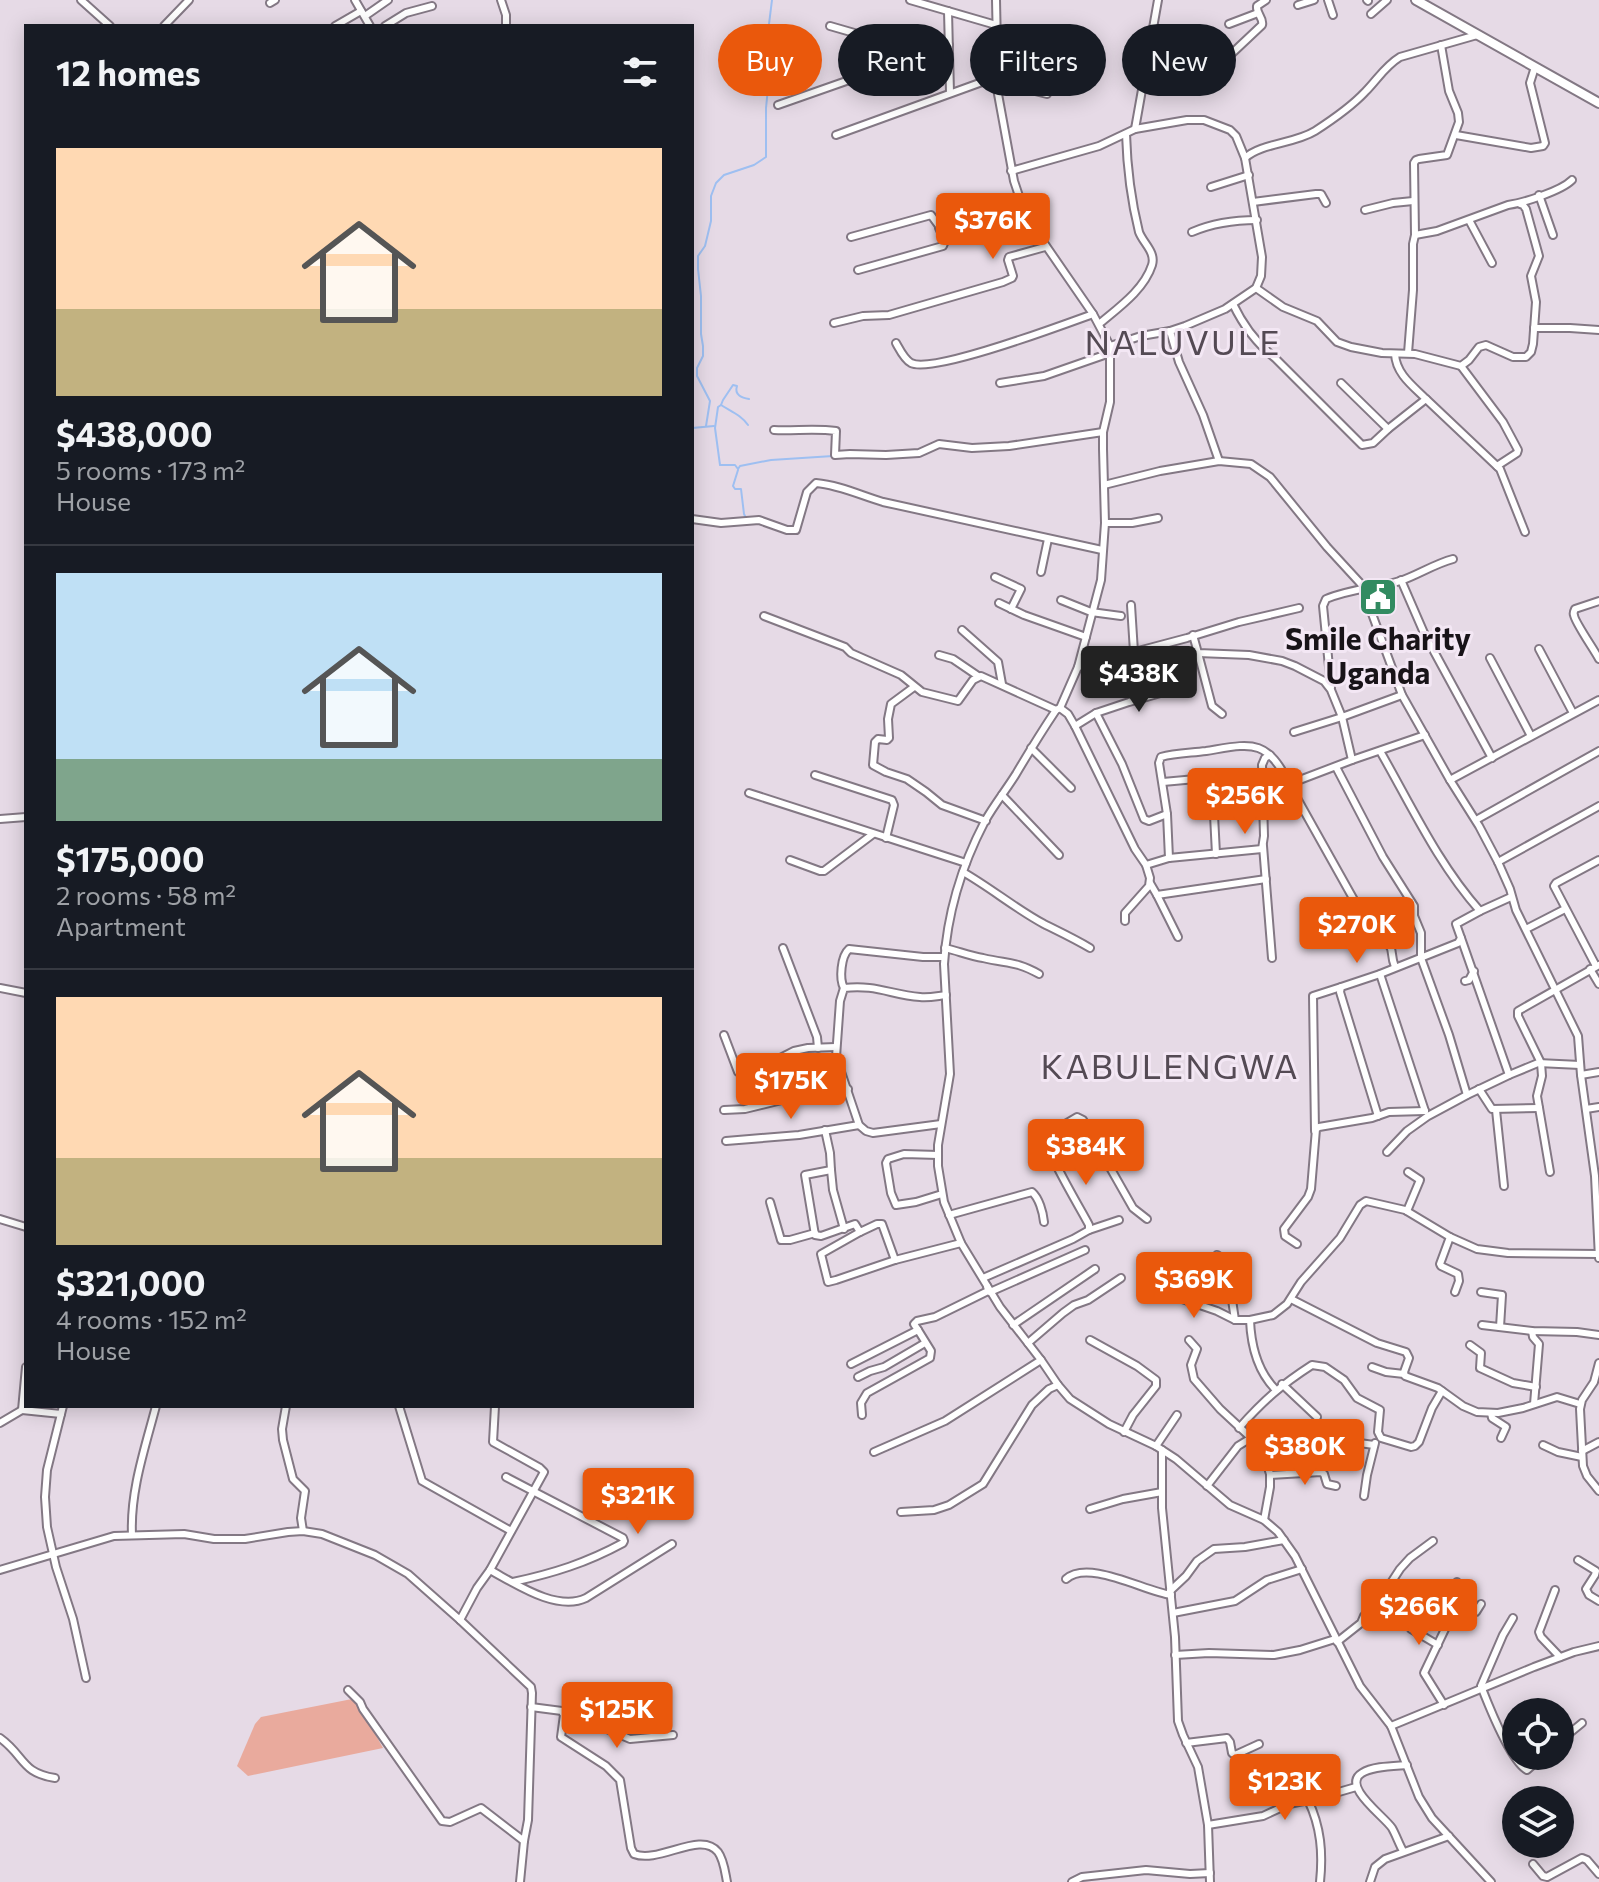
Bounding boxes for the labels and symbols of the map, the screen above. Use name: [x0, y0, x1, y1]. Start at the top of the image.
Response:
pin: $376K: [937, 193, 1049, 261]
district label: NALUVULE: [1085, 320, 1281, 362]
public building icon: Smile Charity Uganda: [1357, 576, 1399, 618]
place label: Smile Charity Uganda: [1285, 619, 1471, 690]
pin: $438K: [1083, 646, 1195, 714]
pin: $256K: [1189, 768, 1301, 836]
pin: $270K: [1301, 897, 1413, 965]
district label: KABULENGWA: [1041, 1044, 1299, 1086]
pin: $175K: [735, 1053, 847, 1121]
pin: $384K: [1030, 1119, 1142, 1187]
pin: $369K: [1138, 1252, 1250, 1320]
pin: $380K: [1249, 1419, 1361, 1487]
pin: $321K: [582, 1468, 694, 1536]
pin: $266K: [1363, 1579, 1475, 1647]
pin: $125K: [561, 1682, 673, 1750]
pin: $123K: [1229, 1754, 1341, 1822]

